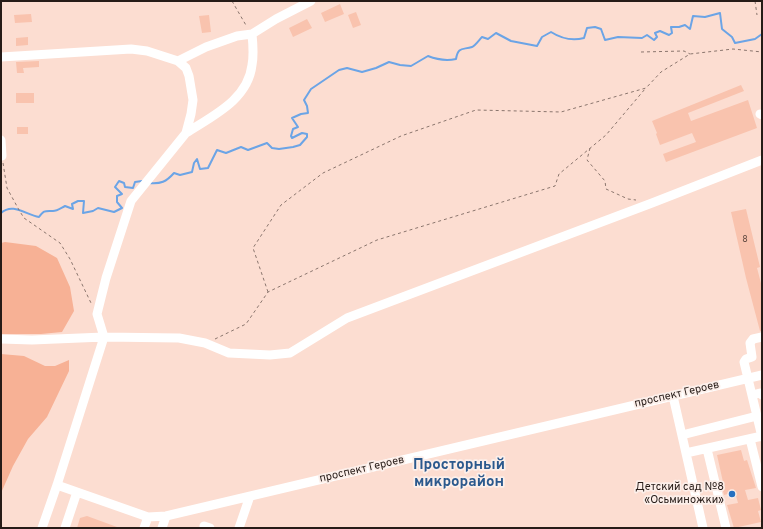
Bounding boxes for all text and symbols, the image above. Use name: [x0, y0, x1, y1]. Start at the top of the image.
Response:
house number: 8: [742, 235, 748, 245]
street label: проспект Героев: [633, 379, 721, 411]
street label: проспект Героев: [318, 454, 406, 486]
district label: Просторный микрорайон: [413, 457, 505, 492]
place label: Детский сад №8 «Осьминожки»: [635, 481, 724, 507]
marker: Детский сад №8 «Осьминожки»: [727, 489, 737, 499]

